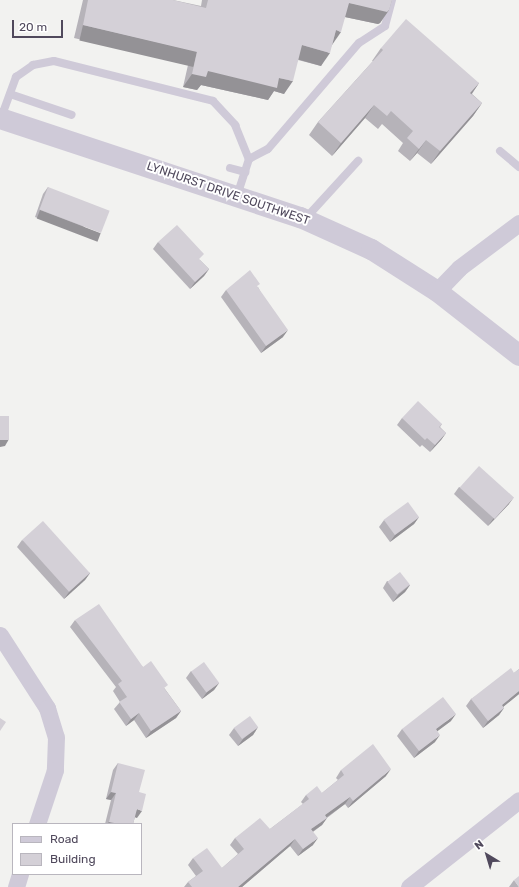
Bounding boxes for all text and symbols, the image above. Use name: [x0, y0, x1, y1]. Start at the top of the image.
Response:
scale bar: [14, 12, 65, 38]
text: 20 m: [19, 20, 47, 34]
street label: LYNHURST DRIVE SOUTHWEST: [144, 159, 312, 229]
legend: [12, 823, 142, 875]
text: Road: [50, 832, 78, 846]
north arrow: [467, 835, 507, 875]
text: N: [472, 838, 486, 853]
text: Building: [50, 852, 96, 866]

